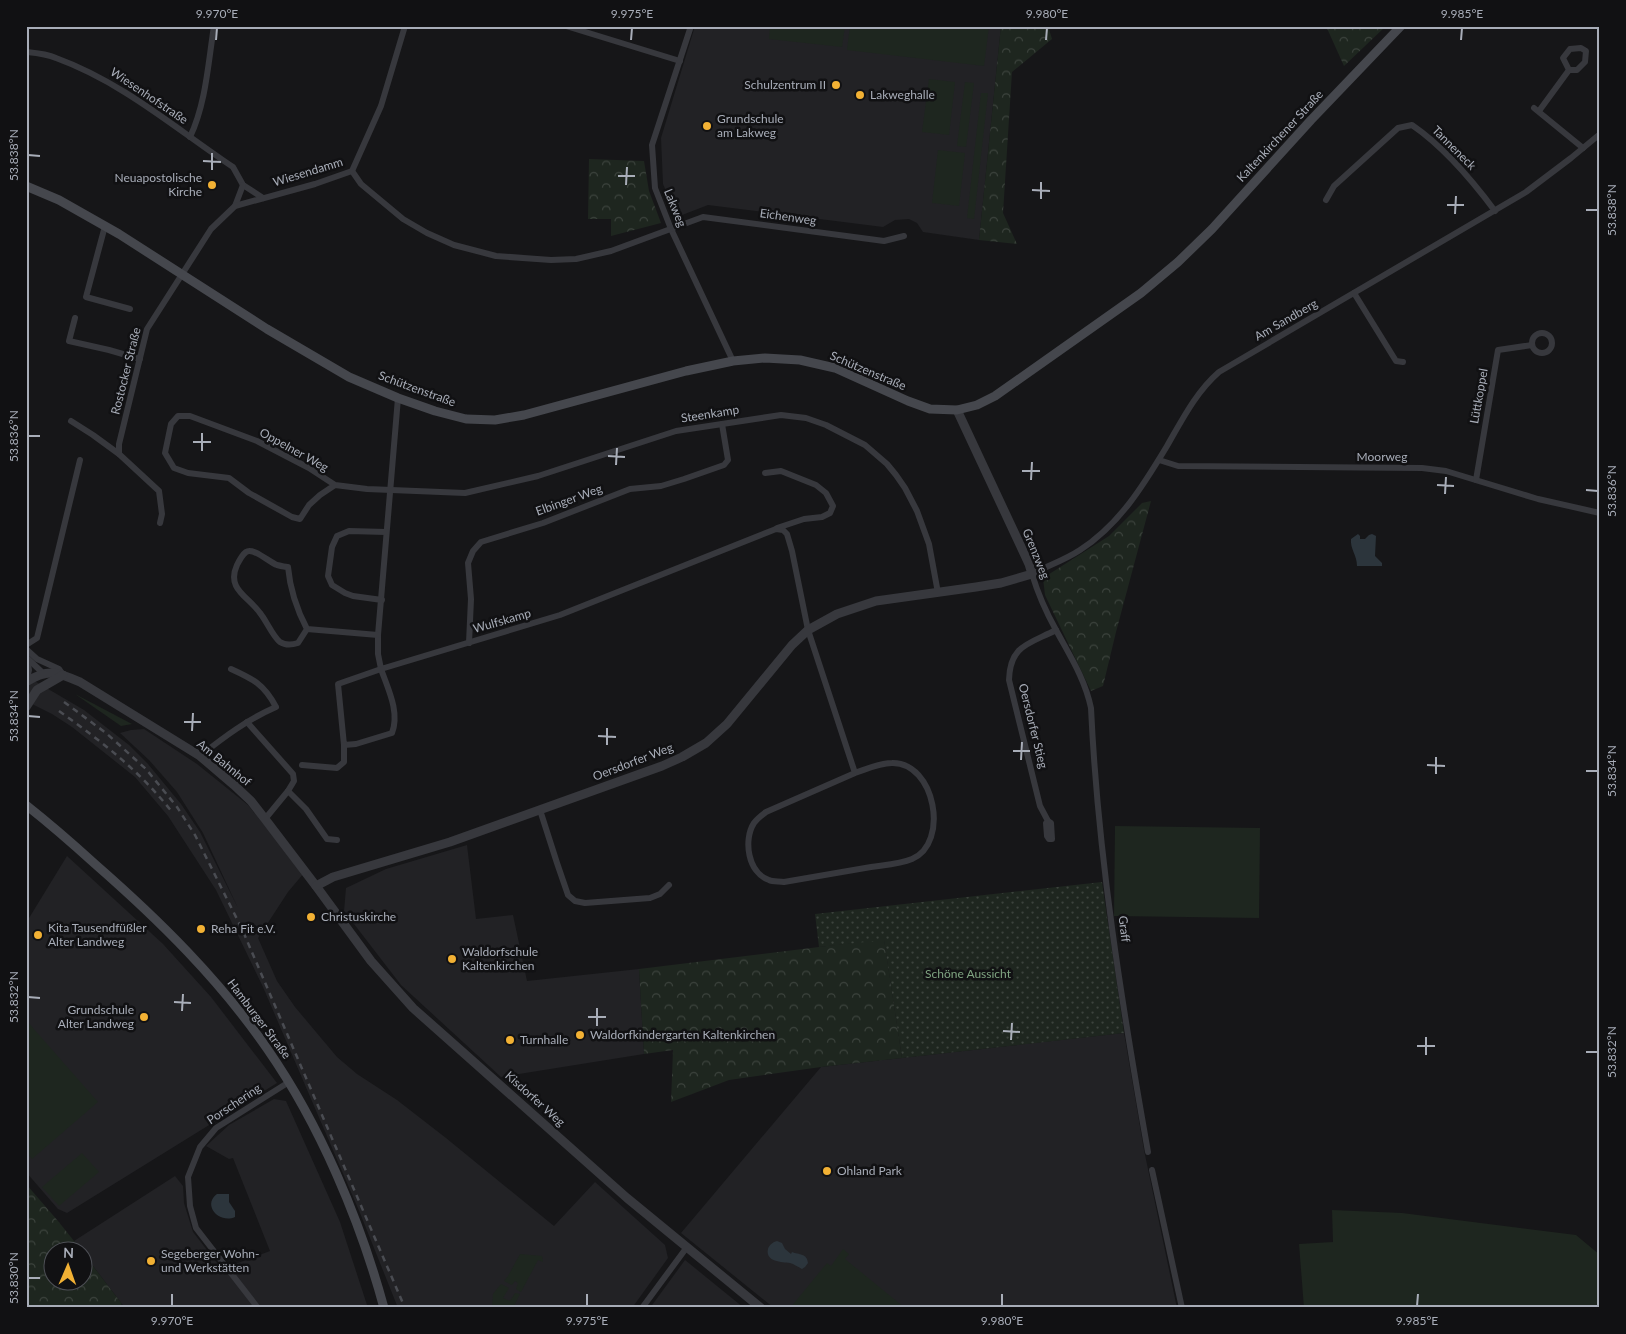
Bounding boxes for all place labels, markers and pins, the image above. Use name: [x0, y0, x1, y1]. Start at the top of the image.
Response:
place label: Schulzentrum II: [744, 77, 826, 92]
marker: Schulzentrum II: [830, 79, 842, 91]
place label: Lakweghalle: [870, 87, 935, 102]
marker: Lakweghalle: [854, 89, 866, 101]
place label: Grundschule am Lakweg: [717, 111, 784, 140]
marker: Grundschule am Lakweg: [701, 120, 713, 132]
place label: Neuapostolische Kirche: [115, 170, 202, 199]
marker: Neuapostolische Kirche: [206, 179, 218, 191]
place label: Christuskirche: [321, 909, 396, 924]
marker: Christuskirche: [305, 911, 317, 923]
place label: Kita Tausendfüßler Alter Landweg: [48, 920, 147, 949]
place label: Reha Fit e.V.: [211, 921, 276, 936]
marker: Reha Fit e.V.: [195, 923, 207, 935]
marker: Kita Tausendfüßler Alter Landweg: [32, 929, 44, 941]
place label: Waldorfschule Kaltenkirchen: [462, 944, 538, 973]
marker: Waldorfschule Kaltenkirchen: [446, 953, 458, 965]
place label: Grundschule Alter Landweg: [58, 1002, 134, 1031]
marker: Grundschule Alter Landweg: [138, 1011, 150, 1023]
place label: Waldorfkindergarten Kaltenkirchen: [590, 1027, 775, 1042]
marker: Waldorfkindergarten Kaltenkirchen: [574, 1029, 586, 1041]
place label: Turnhalle: [520, 1032, 568, 1047]
marker: Turnhalle: [504, 1034, 516, 1046]
place label: Ohland Park: [837, 1163, 903, 1178]
marker: Ohland Park: [821, 1165, 833, 1177]
place label: Segeberger Wohn- und Werkstätten: [161, 1246, 260, 1275]
marker: Segeberger Wohn- und Werkstätten: [145, 1255, 157, 1267]

